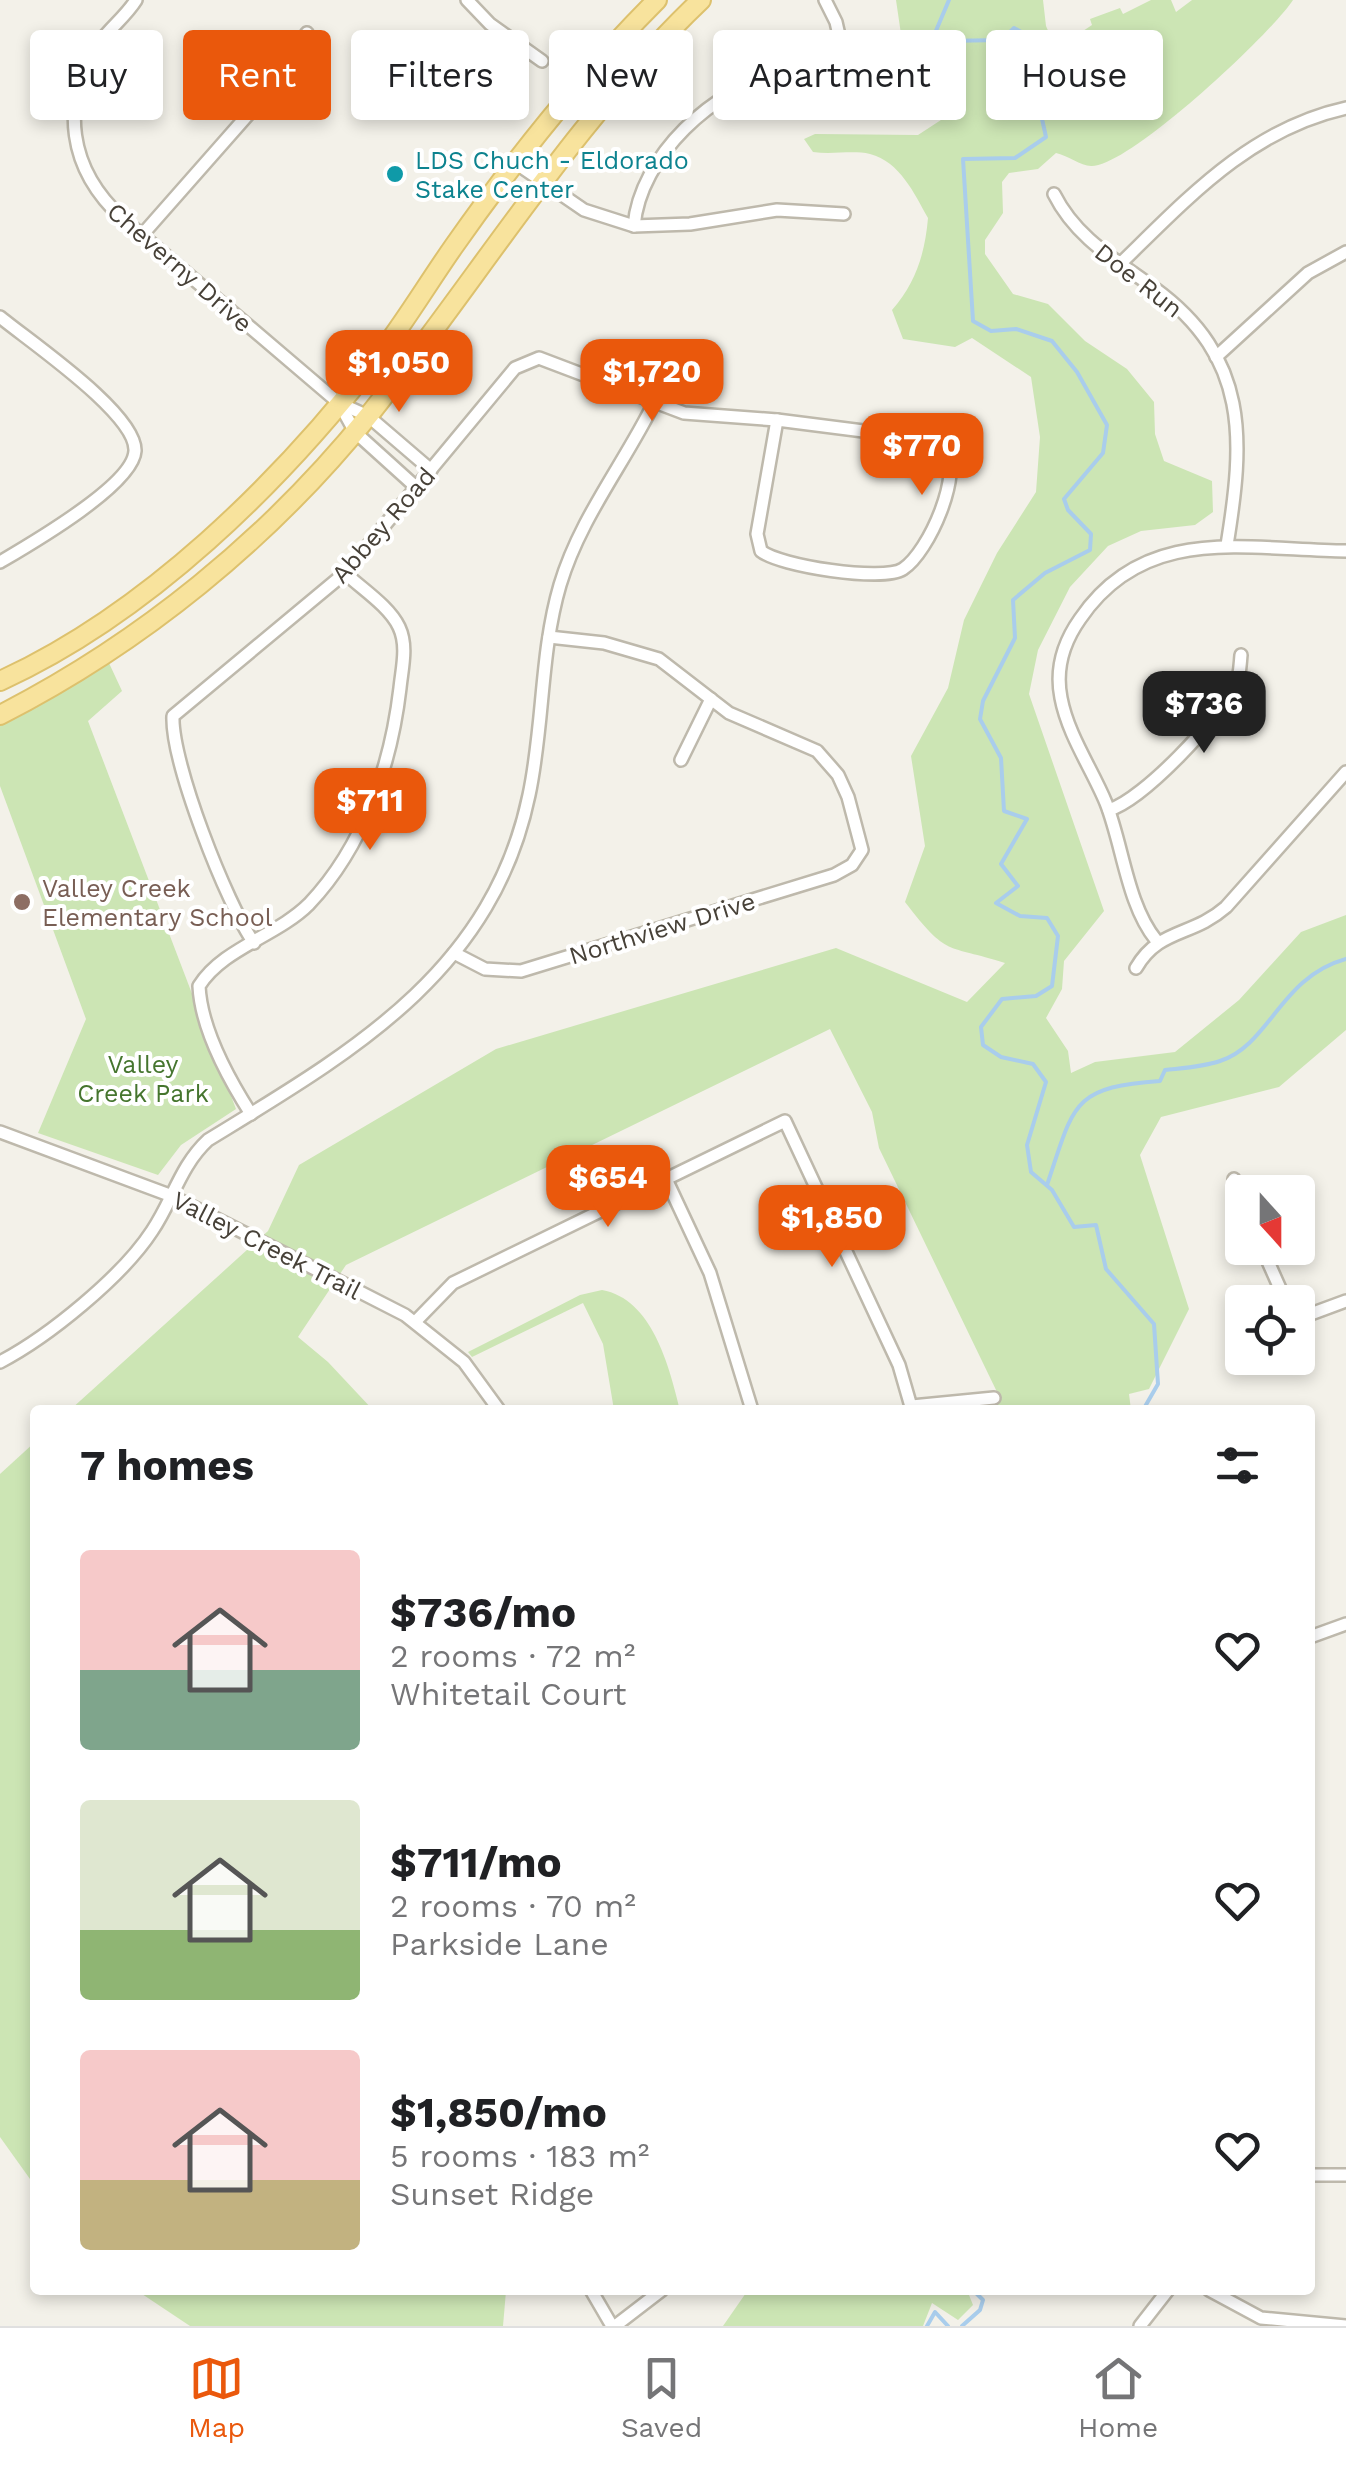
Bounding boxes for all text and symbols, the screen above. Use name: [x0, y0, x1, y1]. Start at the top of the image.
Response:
chip: Buy: [30, 30, 163, 120]
chip: Rent: [183, 30, 331, 120]
chip: Filters: [351, 30, 529, 120]
chip: New: [549, 30, 693, 120]
chip: Apartment: [713, 30, 966, 120]
chip: House: [986, 30, 1163, 120]
place label: LDS Chuch - Eldorado Stake Center: [415, 146, 689, 204]
marker: LDS Chuch - Eldorado Stake Center: [384, 163, 406, 185]
street label: Cheverny Drive: [101, 197, 258, 338]
street label: Doe Run: [1089, 237, 1188, 324]
pin: $1,050: [318, 330, 480, 415]
pin: $1,720: [571, 339, 733, 424]
text: $1,050: [348, 343, 450, 381]
text: $1,720: [602, 352, 702, 390]
pin: $770: [863, 413, 981, 498]
text: $770: [882, 426, 962, 464]
street label: Abbey Road: [325, 462, 441, 589]
pin: $736: [1145, 671, 1263, 756]
text: $736: [1165, 684, 1243, 722]
pin: $711: [311, 768, 429, 853]
text: $711: [336, 781, 404, 819]
place label: Valley Creek Elementary School: [42, 874, 273, 932]
street label: Northview Drive: [566, 886, 759, 971]
marker: Valley Creek Elementary School: [11, 891, 33, 913]
park label: Valley Creek Park: [77, 1050, 209, 1108]
pin: $654: [549, 1145, 667, 1230]
text: $654: [568, 1158, 648, 1196]
north arrow: [1225, 1175, 1315, 1265]
map controls: [1225, 1175, 1315, 1375]
street label: Valley Creek Trail: [168, 1185, 366, 1306]
pin: $1,850: [751, 1185, 913, 1270]
text: $1,850: [781, 1198, 883, 1236]
button: locate: [1225, 1285, 1315, 1375]
icon: filters: [1210, 1438, 1265, 1493]
text: 7 homes: [80, 1441, 254, 1490]
text: $736/mo: [390, 1588, 576, 1637]
icon: home: [160, 1590, 280, 1710]
icon: heart: [1210, 1623, 1265, 1678]
text: 2 rooms · 72 m²: [390, 1637, 635, 1675]
text: Whitetail Court: [390, 1675, 626, 1713]
text: $711/mo: [390, 1838, 562, 1887]
icon: home: [160, 1840, 280, 1960]
icon: heart: [1210, 1873, 1265, 1928]
text: 2 rooms · 70 m²: [390, 1887, 636, 1925]
text: Parkside Lane: [390, 1925, 609, 1963]
text: $1,850/mo: [390, 2088, 607, 2137]
icon: home: [160, 2090, 280, 2210]
icon: heart: [1210, 2123, 1265, 2178]
text: 5 rooms · 183 m²: [390, 2137, 650, 2175]
text: Sunset Ridge: [390, 2175, 594, 2213]
tab: Map: [188, 2351, 245, 2444]
tab: Saved: [621, 2351, 702, 2444]
tab: Home: [1078, 2351, 1158, 2444]

